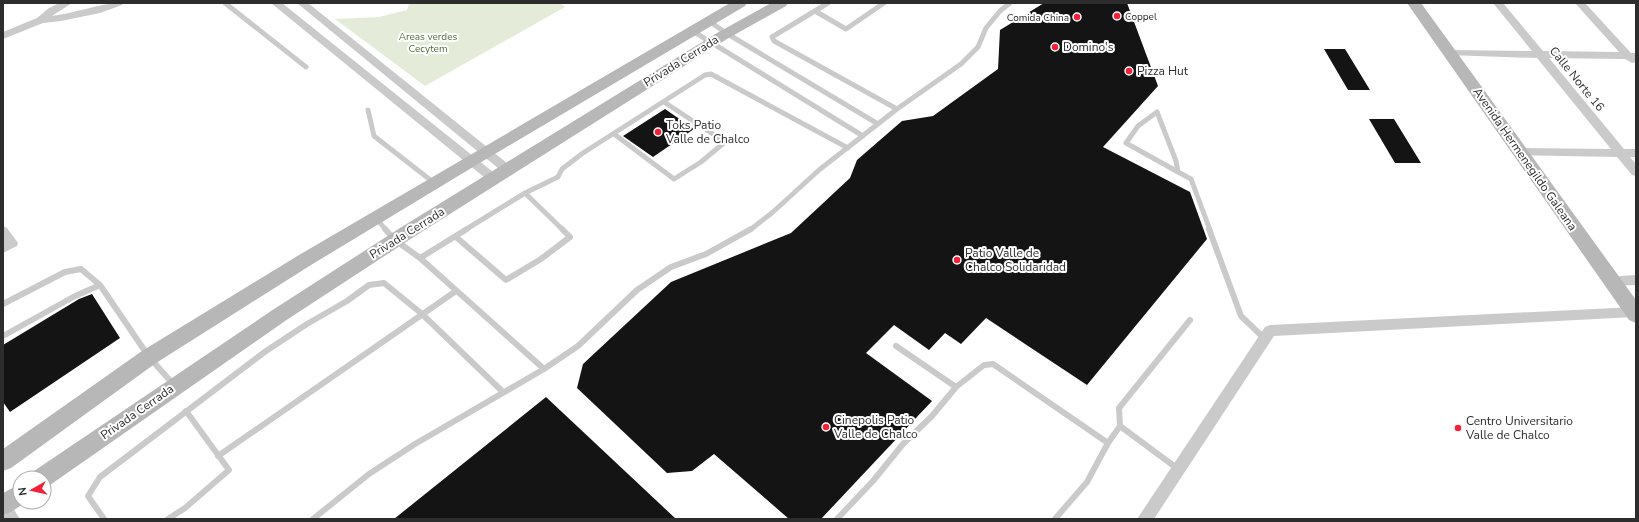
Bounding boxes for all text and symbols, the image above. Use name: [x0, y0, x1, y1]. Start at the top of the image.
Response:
place label: Coppel: [1125, 10, 1157, 24]
place label: Comida China: [1007, 11, 1069, 25]
marker: Coppel: [1112, 11, 1122, 21]
marker: Comida China: [1072, 12, 1082, 22]
park label: Areas verdes Cecytem: [399, 30, 458, 56]
street label: Privada Cerrada: [640, 32, 722, 90]
place label: Domino's: [1063, 39, 1114, 55]
marker: Domino's: [1050, 42, 1060, 52]
street label: Calle Norte 16: [1546, 43, 1608, 115]
place label: Pizza Hut: [1137, 63, 1189, 79]
marker: Pizza Hut: [1124, 66, 1134, 76]
street label: Avenida Hermenegildo Galeana: [1469, 84, 1581, 234]
place label: Toks Patio Valle de Chalco: [665, 117, 750, 147]
marker: Toks Patio Valle de Chalco: [653, 127, 663, 137]
street label: Privada Cerrada: [366, 204, 448, 262]
place label: Patio Valle de Chalco Solidaridad: [965, 245, 1066, 275]
marker: Patio Valle de Chalco Solidaridad: [952, 255, 962, 265]
street label: Privada Cerrada: [97, 381, 177, 443]
place label: Cinepolis Patio Valle de Chalco: [833, 412, 918, 442]
place label: Centro Universitario Valle de Chalco: [1465, 413, 1573, 443]
marker: Cinepolis Patio Valle de Chalco: [821, 422, 831, 432]
marker: Centro Universitario Valle de Chalco: [1453, 423, 1463, 433]
north arrow: [12, 470, 52, 510]
text: N: [15, 486, 31, 496]

